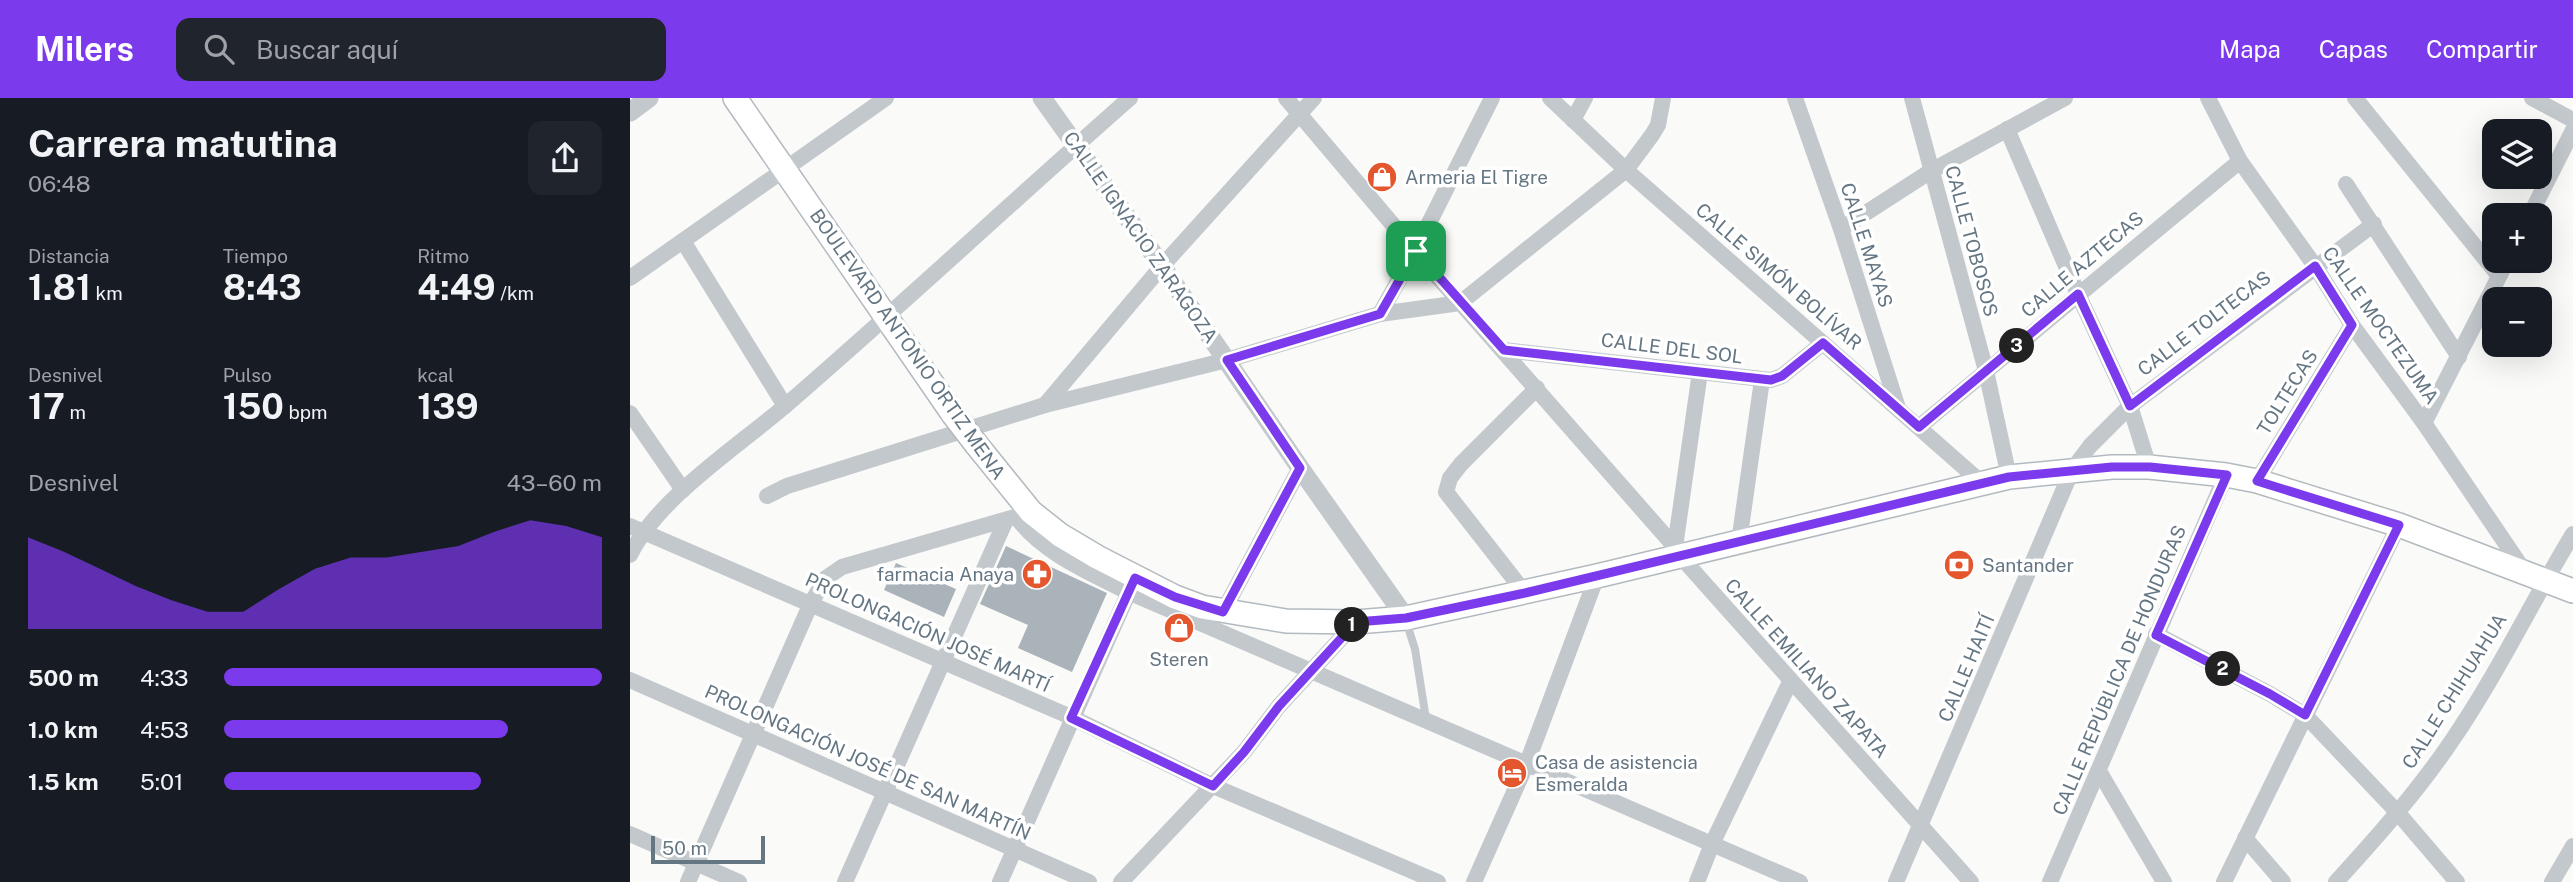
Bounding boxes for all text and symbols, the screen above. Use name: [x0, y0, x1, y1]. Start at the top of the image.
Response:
search box: [176, 18, 666, 81]
text: Milers: [35, 30, 134, 68]
icon: search: [200, 30, 238, 68]
text: Buscar aquí: [256, 34, 398, 65]
text: Mapa: [2219, 35, 2281, 63]
text: Capas: [2319, 35, 2388, 63]
text: Compartir: [2426, 35, 2538, 63]
map controls: [2482, 119, 2552, 357]
button: layers: [2482, 119, 2552, 189]
text: Carrera matutina: [28, 121, 338, 166]
button: share: [528, 121, 602, 195]
street label: CALLE IGNACIO ZARAGOZA: [1060, 127, 1222, 347]
shop icon: Armeria El Tigre: [1365, 160, 1399, 194]
street label: CALLE TOBOSOS: [1941, 163, 2003, 319]
place label: Armeria El Tigre: [1405, 166, 1548, 188]
text: 06:48: [28, 170, 91, 197]
street label: CALLE MAYAS: [1837, 180, 1897, 310]
street label: CALLE SIMÓN BOLÍVAR: [1692, 198, 1866, 354]
button: +: [2482, 203, 2552, 273]
street label: BOULEVARD ANTONIO ORTIZ MENA: [806, 205, 1010, 483]
street label: CALLE AZTECAS: [2016, 207, 2148, 321]
pin: [1386, 221, 1446, 281]
icon: arrive: [1397, 232, 1435, 270]
street label: CALLE MOCTEZUMA: [2318, 242, 2444, 408]
text: Distancia: [28, 245, 110, 267]
text: Tiempo: [223, 245, 288, 267]
text: Ritmo: [417, 245, 469, 267]
street label: CALLE TOLTECAS: [2133, 266, 2275, 380]
text: 1.81: [28, 267, 91, 308]
text: 8:43: [223, 267, 302, 308]
text: 4:49: [417, 267, 496, 308]
text: km: [91, 282, 123, 304]
text: /km: [496, 282, 534, 304]
button: −: [2482, 287, 2552, 357]
street label: CALLE DEL SOL: [1600, 328, 1744, 368]
pin: 3: [2000, 328, 2034, 364]
text: 3: [2010, 334, 2023, 356]
street label: TOLTECAS: [2252, 345, 2322, 439]
text: Desnivel: [28, 364, 103, 386]
text: Pulso: [223, 364, 272, 386]
text: kcal: [417, 364, 454, 386]
text: 17: [28, 386, 65, 427]
text: 150: [223, 386, 284, 427]
text: 139: [417, 386, 479, 427]
text: m: [65, 401, 86, 423]
text: bpm: [284, 401, 328, 423]
text: Desnivel: [28, 469, 119, 496]
text: 43–60 m: [507, 469, 602, 496]
street label: CALLE REPÚBLICA DE HONDURAS: [2048, 522, 2190, 818]
bank icon: Santander: [1942, 548, 1976, 582]
place label: Santander: [1982, 554, 2074, 576]
pharmacy icon: farmacia Anaya: [1020, 557, 1054, 591]
place label: farmacia Anaya: [876, 563, 1014, 585]
street label: PROLONGACIÓN JOSÉ MARTÍ: [802, 568, 1054, 696]
street label: CALLE EMILIANO ZAPATA: [1721, 574, 1893, 762]
pin: 1: [1334, 608, 1370, 642]
street label: CALLE CHIHUAHUA: [2397, 609, 2511, 773]
street label: CALLE HAITÍ: [1933, 610, 1999, 725]
shop icon: Steren: [1162, 611, 1196, 645]
text: 1: [1347, 613, 1356, 635]
place label: Steren: [1149, 648, 1209, 670]
pin: 2: [2206, 652, 2240, 686]
text: 2: [2216, 657, 2229, 679]
text: 500 m: [28, 664, 99, 691]
text: 4:33: [140, 664, 188, 691]
street label: PROLONGACIÓN JOSÉ DE SAN MARTÍN: [702, 680, 1034, 844]
text: 1.0 km: [28, 716, 98, 743]
text: 4:53: [140, 716, 189, 743]
place label: Casa de asistencia Esmeralda: [1535, 751, 1698, 795]
hotel icon: Casa de asistencia Esmeralda: [1495, 756, 1529, 790]
text: 1.5 km: [28, 768, 99, 795]
text: 5:01: [140, 768, 183, 795]
scale bar: [651, 833, 765, 865]
text: 50 m: [662, 837, 707, 859]

